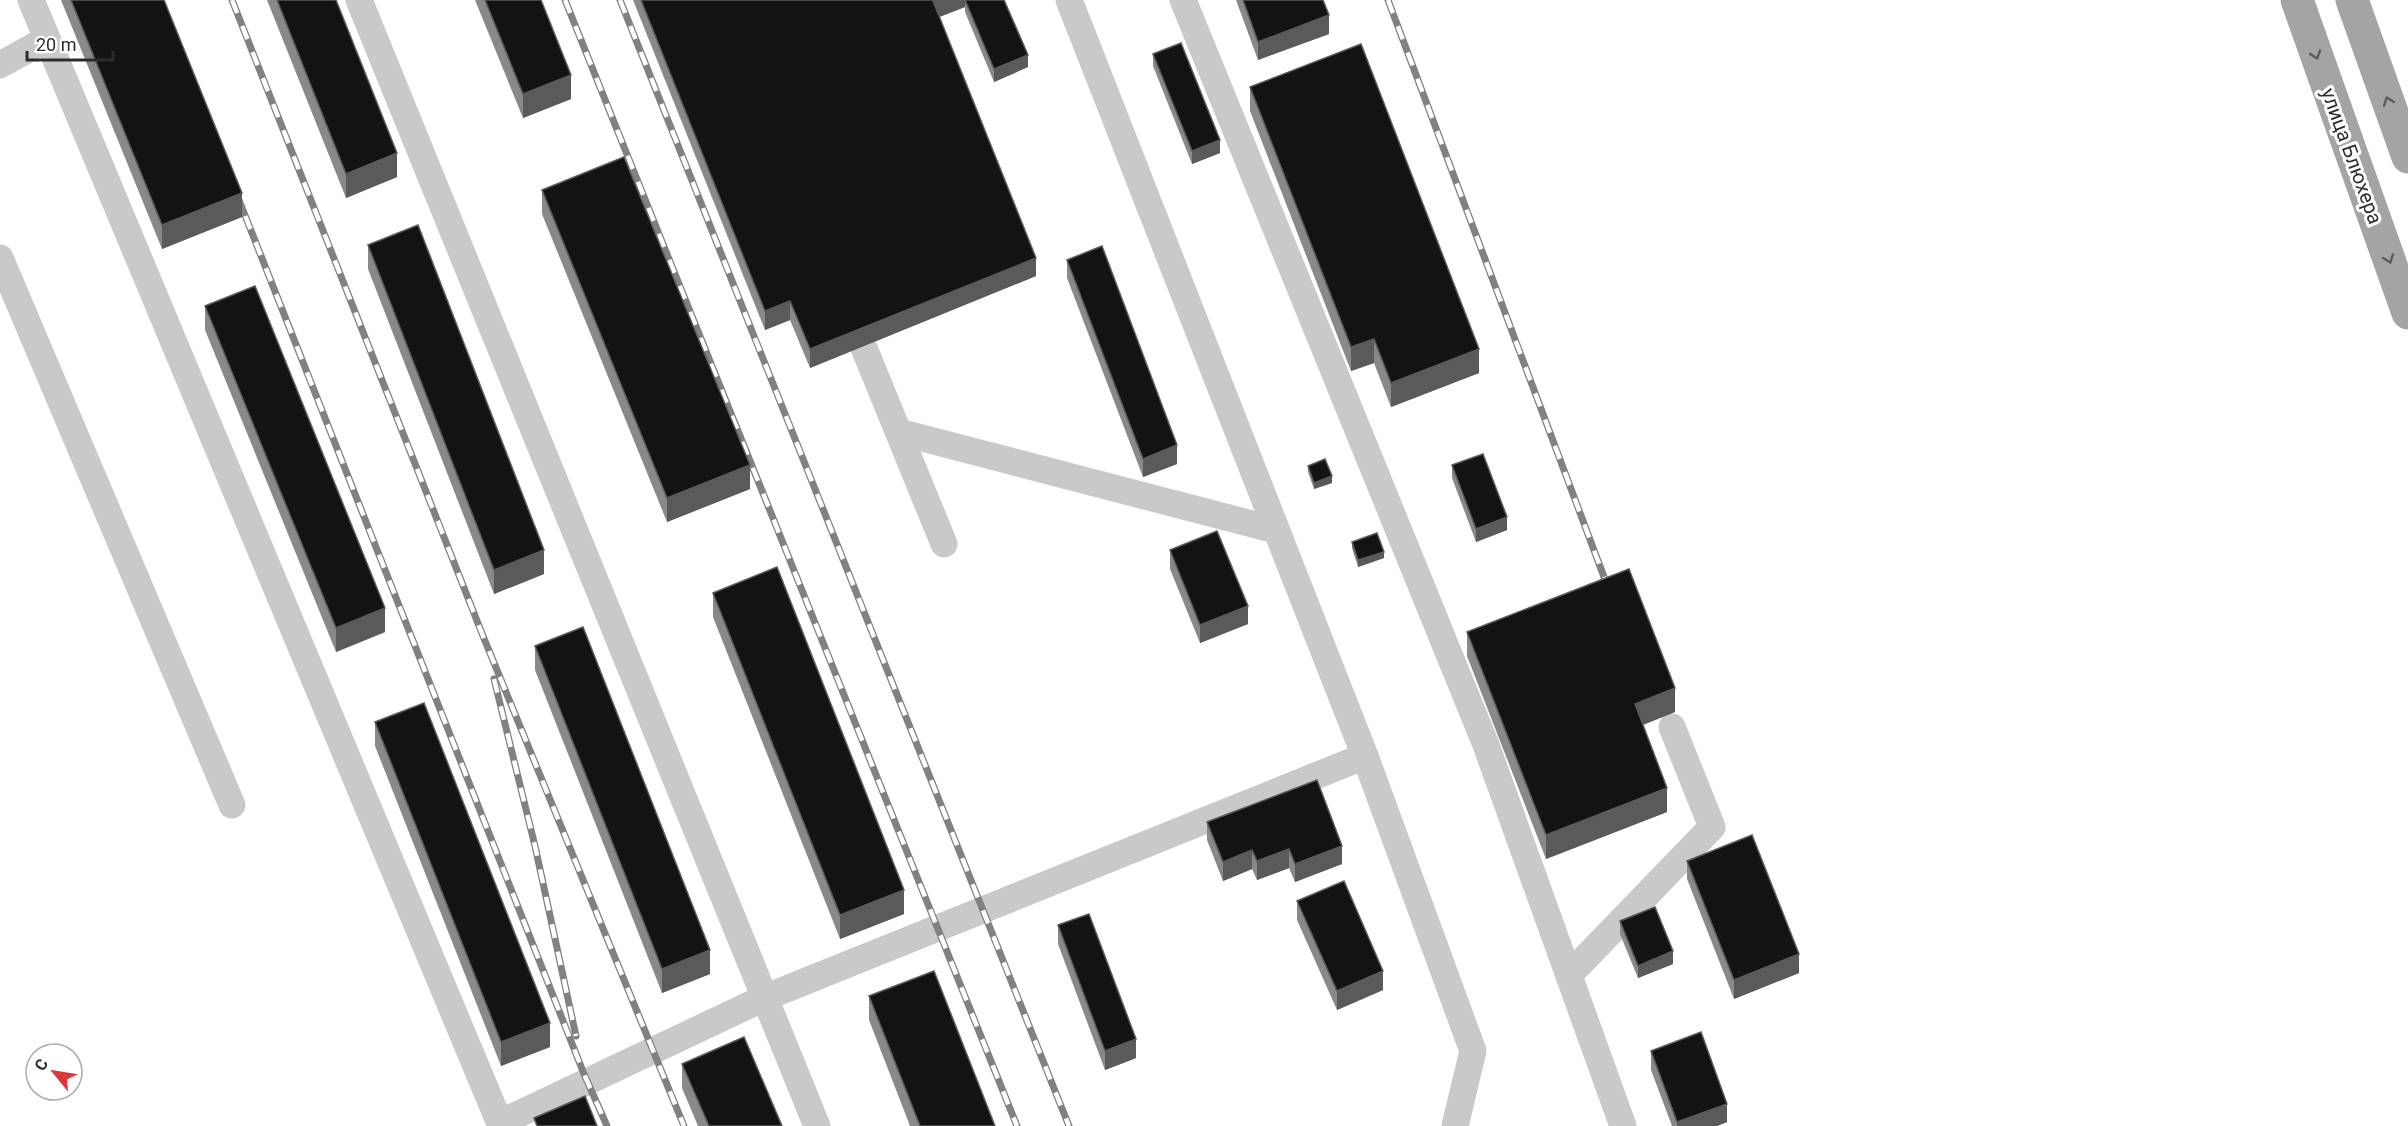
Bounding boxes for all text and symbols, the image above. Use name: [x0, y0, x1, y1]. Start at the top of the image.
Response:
scale bar: [27, 24, 112, 62]
text: 20 m: [36, 34, 76, 55]
one-way arrow: [2309, 49, 2322, 60]
street label: улица Блюхера: [2316, 85, 2388, 227]
one-way arrow: [2383, 97, 2396, 107]
one-way arrow: [2381, 253, 2394, 264]
north arrow: [24, 1042, 84, 1102]
text: С: [31, 1055, 52, 1074]

